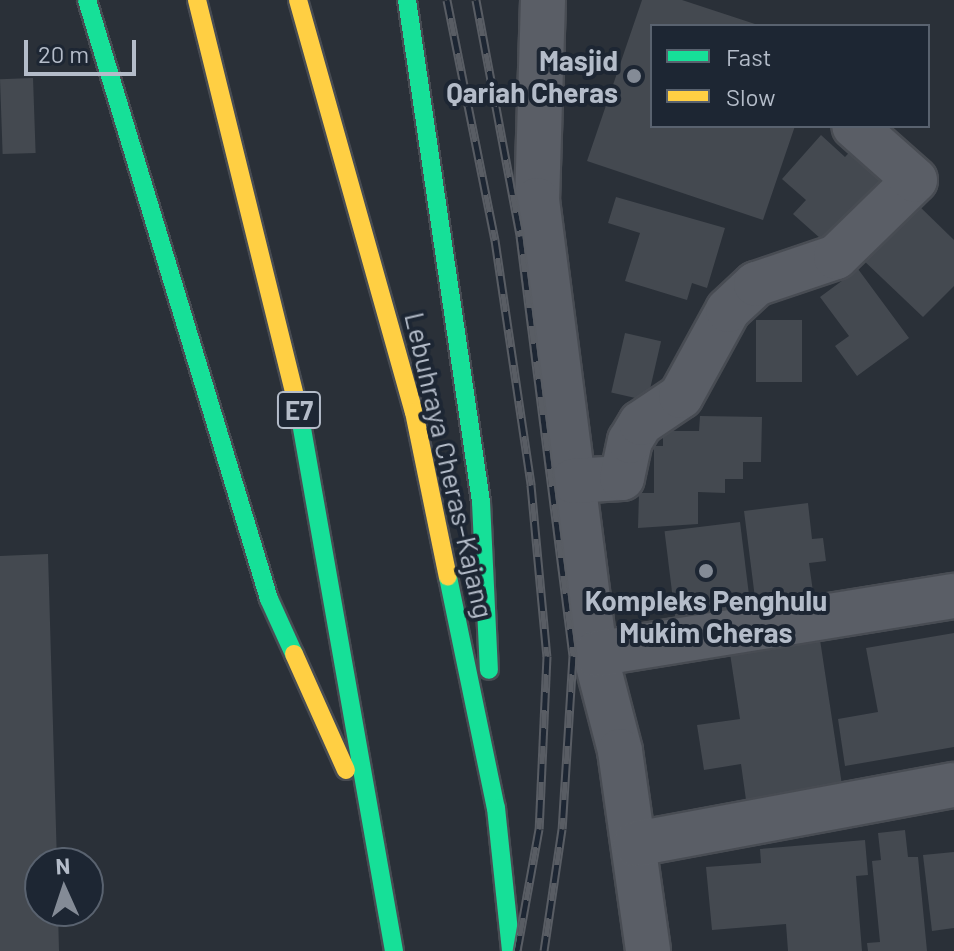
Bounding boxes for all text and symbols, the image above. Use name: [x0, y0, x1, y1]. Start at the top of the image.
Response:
scale bar: [28, 24, 140, 74]
legend: [650, 24, 930, 128]
text: 20 m: [38, 39, 89, 68]
text: Fast: [726, 42, 771, 71]
place label: Masjid Qariah Cheras: [446, 43, 618, 109]
marker: Masjid Qariah Cheras: [625, 67, 643, 85]
text: Slow: [726, 82, 775, 111]
street label: Lebuhraya Cheras–Kajang: [398, 309, 502, 621]
road number: E7: [275, 388, 323, 432]
marker: Kompleks Penghulu Mukim Cheras: [697, 562, 715, 580]
place label: Kompleks Penghulu Mukim Cheras: [585, 583, 827, 649]
north arrow: [24, 847, 104, 927]
text: N: [55, 852, 71, 878]

